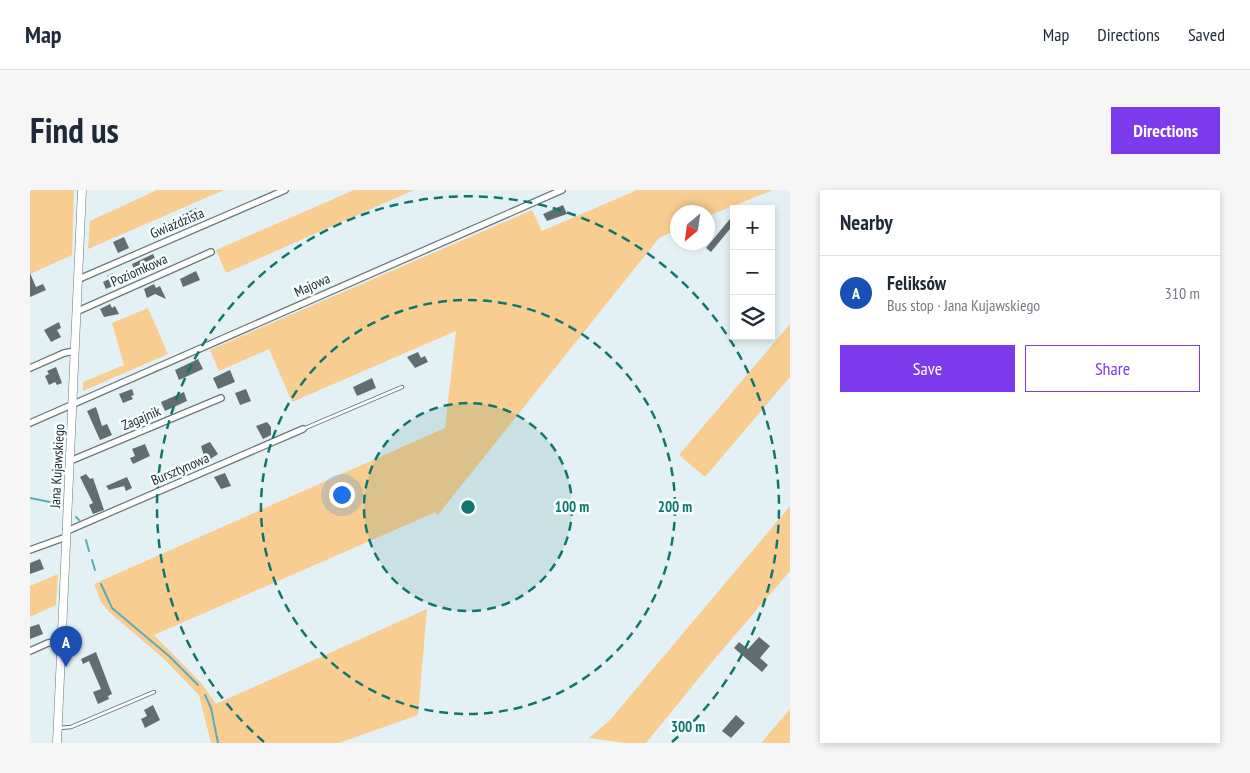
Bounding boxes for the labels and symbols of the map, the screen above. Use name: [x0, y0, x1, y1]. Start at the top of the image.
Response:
street label: Gwiaździsta: [147, 204, 207, 242]
north arrow: [670, 205, 715, 250]
street label: Poziomkowa: [108, 250, 170, 290]
street label: Majowa: [291, 269, 333, 301]
street label: Zagajnik: [119, 402, 164, 434]
street label: Jana Kujawskiego: [46, 423, 68, 510]
street label: Bursztynowa: [148, 449, 212, 489]
your location: [329, 482, 355, 508]
text: 100 m: [555, 497, 589, 516]
text: 200 m: [658, 497, 692, 516]
centre of rings: [459, 498, 477, 516]
pin: A: [50, 626, 82, 667]
text: 300 m: [671, 717, 705, 736]

